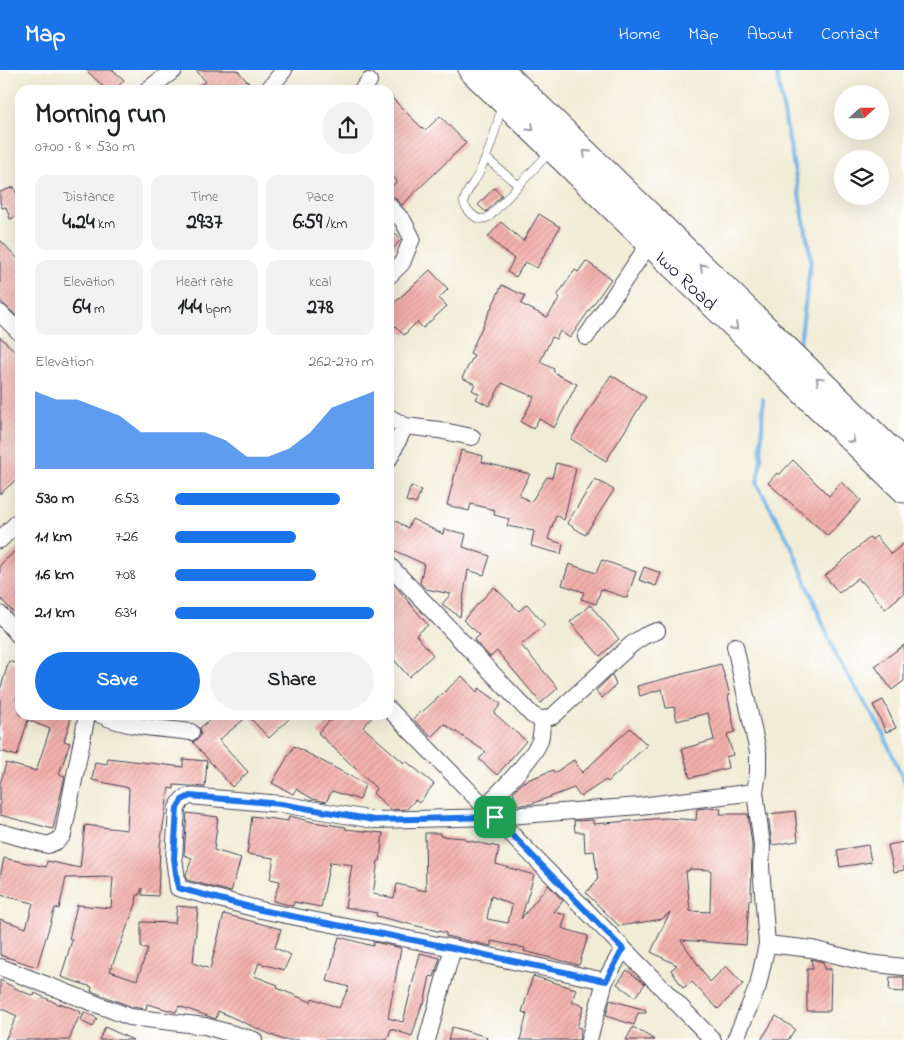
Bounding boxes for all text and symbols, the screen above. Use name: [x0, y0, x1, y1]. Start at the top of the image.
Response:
text: Map: [25, 18, 66, 53]
text: Home: [619, 22, 660, 48]
text: Map: [688, 22, 719, 48]
text: About: [747, 22, 793, 48]
text: Contact: [821, 22, 879, 48]
north arrow: [834, 85, 889, 140]
map controls: [834, 85, 889, 205]
text: Morning run: [35, 95, 166, 136]
button: share: [322, 102, 374, 154]
one-way arrow: [525, 123, 534, 132]
text: 07:00 · 8 × 530 m: [35, 135, 135, 159]
one-way arrow: [583, 150, 592, 159]
button: layers: [834, 150, 889, 205]
text: Distance: [63, 187, 115, 208]
text: Time: [191, 187, 218, 208]
text: Pace: [306, 187, 334, 208]
text: 4.24: [63, 208, 95, 238]
text: 29:37: [187, 208, 222, 238]
text: 6:59: [293, 208, 322, 238]
text: km: [95, 214, 115, 235]
text: /km: [322, 214, 347, 235]
street label: Iwo Road: [648, 245, 723, 319]
one-way arrow: [700, 264, 709, 273]
text: Elevation: [63, 272, 115, 293]
text: Heart rate: [176, 272, 233, 293]
text: kcal: [309, 272, 331, 293]
text: 64: [73, 293, 91, 323]
text: 144: [178, 293, 202, 323]
text: 278: [307, 293, 334, 323]
text: m: [91, 299, 105, 320]
text: bpm: [202, 299, 231, 320]
one-way arrow: [729, 321, 738, 330]
text: Elevation: [35, 350, 94, 374]
text: 262–270 m: [309, 350, 374, 374]
one-way arrow: [816, 377, 825, 386]
one-way arrow: [846, 434, 855, 443]
text: 530 m: [35, 487, 74, 511]
text: 6:53: [115, 487, 139, 511]
text: 1.1 km: [35, 525, 72, 549]
text: 7:26: [115, 525, 138, 549]
text: 1.6 km: [35, 563, 74, 587]
text: 7:08: [115, 563, 136, 587]
text: 2.1 km: [35, 601, 75, 625]
text: 6:34: [115, 601, 137, 625]
button: Save: [35, 652, 200, 710]
button: Share: [210, 652, 374, 710]
pin: [474, 796, 516, 838]
icon: arrive: [481, 803, 509, 831]

